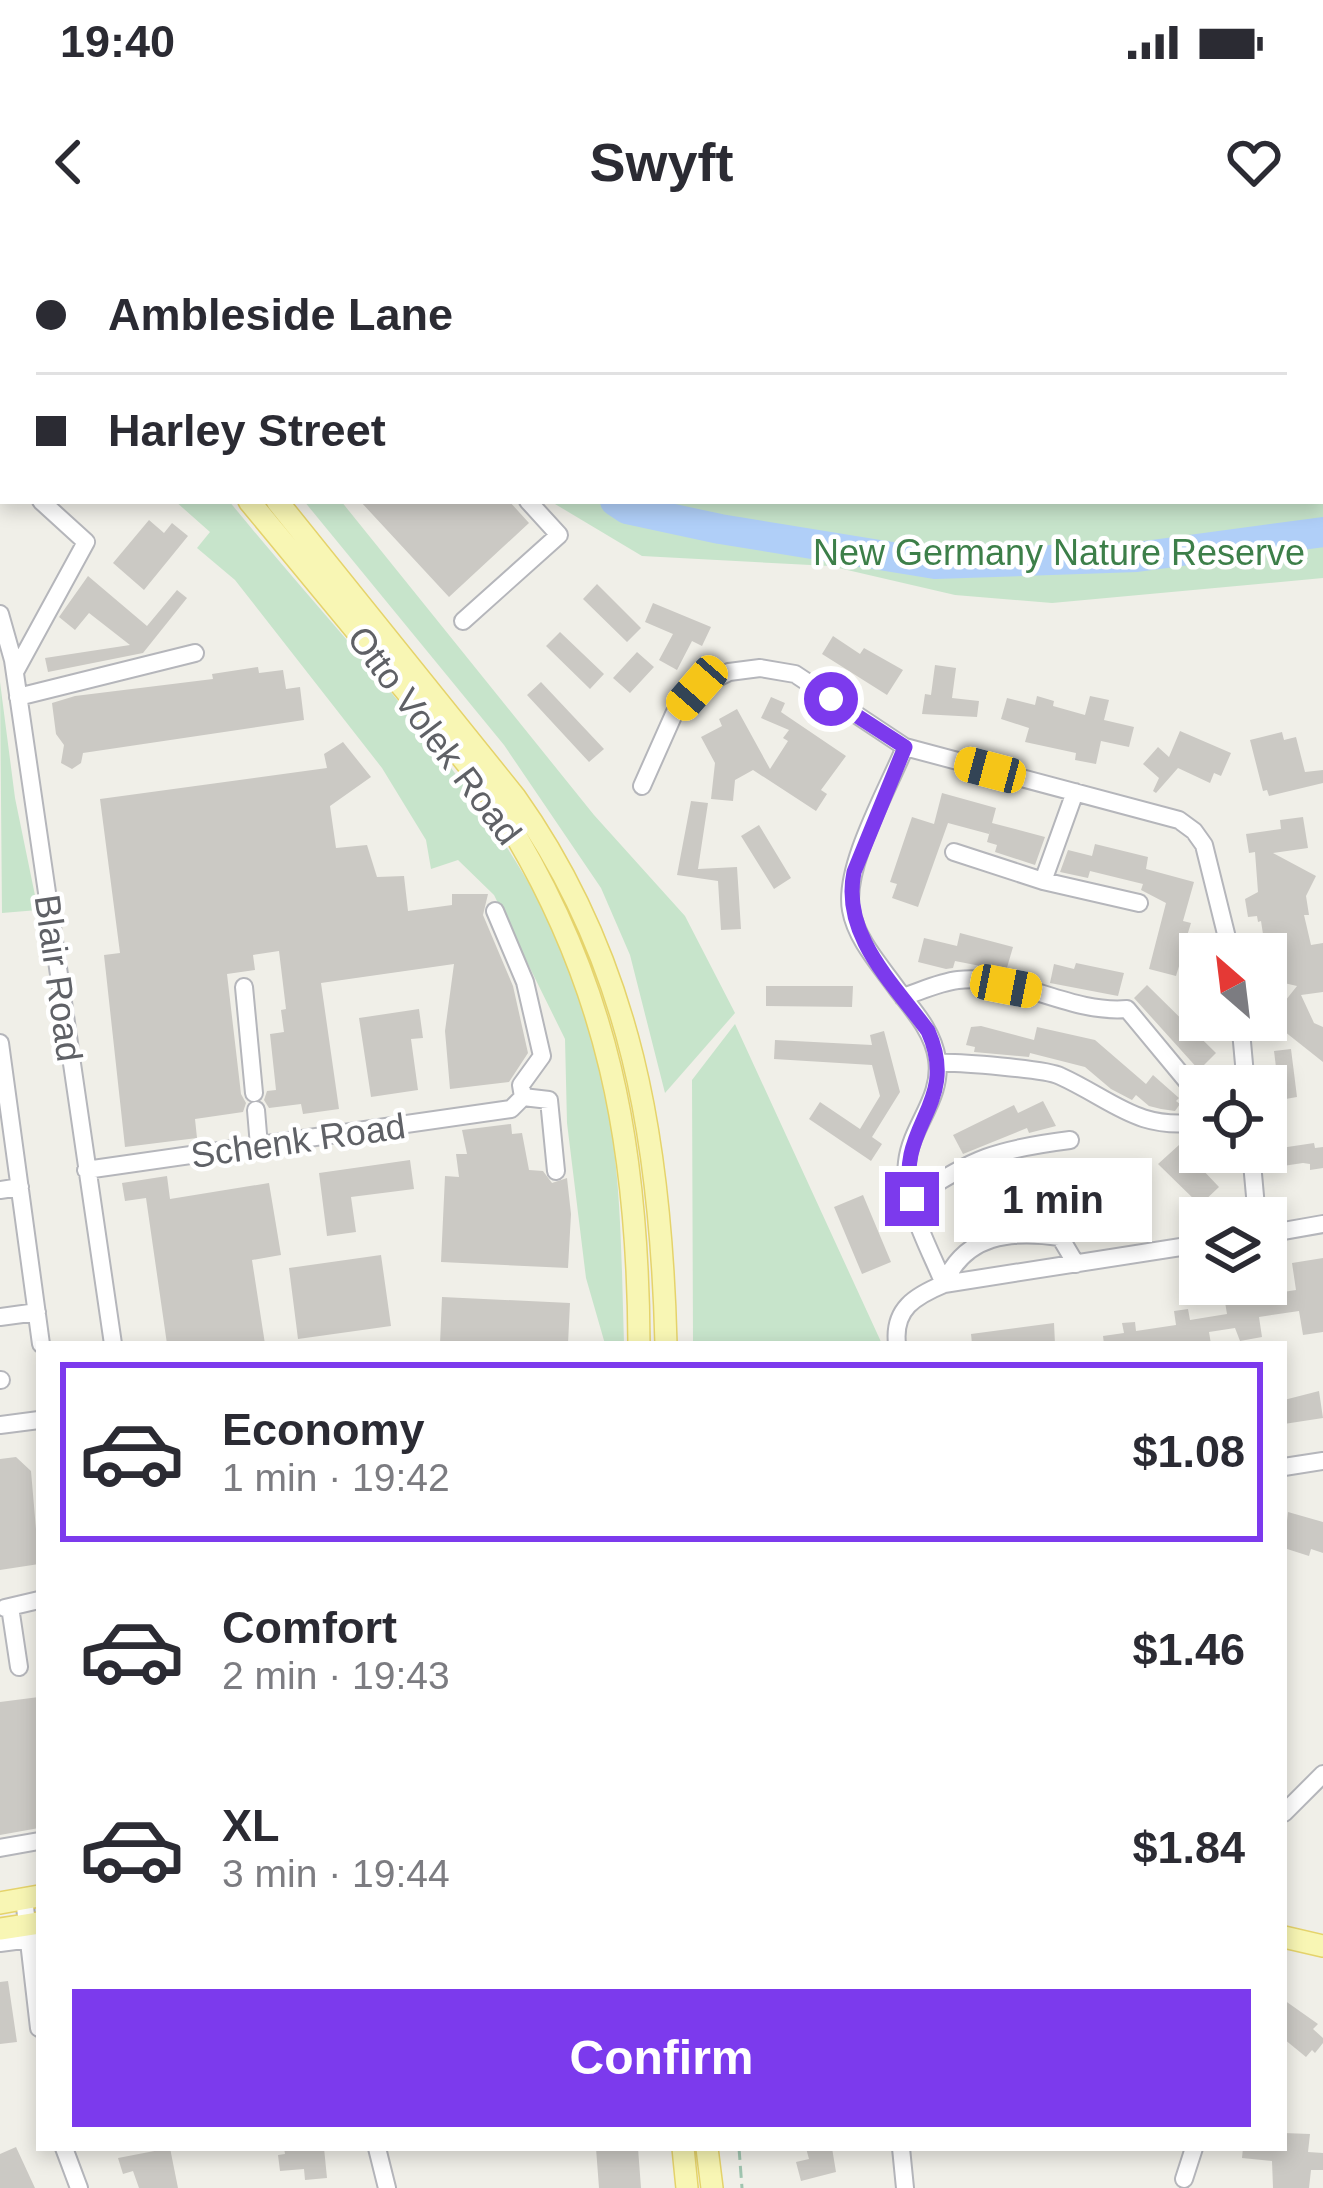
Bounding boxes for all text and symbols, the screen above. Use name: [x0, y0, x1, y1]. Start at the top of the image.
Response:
text: 19:40: [60, 16, 175, 67]
icon: back: [36, 129, 102, 195]
icon: heart: [1221, 129, 1287, 195]
text: Swyft: [589, 132, 734, 192]
text: Ambleside Lane: [108, 289, 453, 340]
text: Harley Street: [108, 405, 386, 456]
park label: New Germany Nature Reserve: [813, 532, 1305, 573]
street label: Otto Volek Road: [339, 618, 530, 852]
car: [660, 649, 734, 727]
route start: [804, 672, 858, 726]
car: [951, 743, 1029, 797]
street label: Blair Road: [27, 892, 91, 1064]
north arrow: [1179, 933, 1287, 1041]
map controls: [1179, 933, 1287, 1305]
car: [967, 961, 1045, 1011]
button: locate: [1179, 1065, 1287, 1173]
street label: Schenk Road: [188, 1105, 408, 1176]
callout: 1 min: [954, 1157, 1152, 1241]
route end: [885, 1172, 939, 1226]
text: 1 min: [1002, 1178, 1104, 1221]
button: layers: [1179, 1197, 1287, 1305]
icon: car: [78, 1398, 186, 1506]
text: Economy: [222, 1404, 425, 1455]
text: $1.08: [1132, 1426, 1245, 1477]
text: 1 min · 19:42: [222, 1456, 450, 1499]
icon: car: [78, 1596, 186, 1704]
text: Comfort: [222, 1602, 397, 1653]
text: $1.46: [1132, 1624, 1245, 1675]
text: 2 min · 19:43: [222, 1654, 450, 1697]
icon: car: [78, 1794, 186, 1902]
text: XL: [222, 1800, 280, 1851]
text: $1.84: [1132, 1822, 1245, 1873]
text: 3 min · 19:44: [222, 1852, 450, 1895]
button: Confirm: [72, 1989, 1251, 2127]

